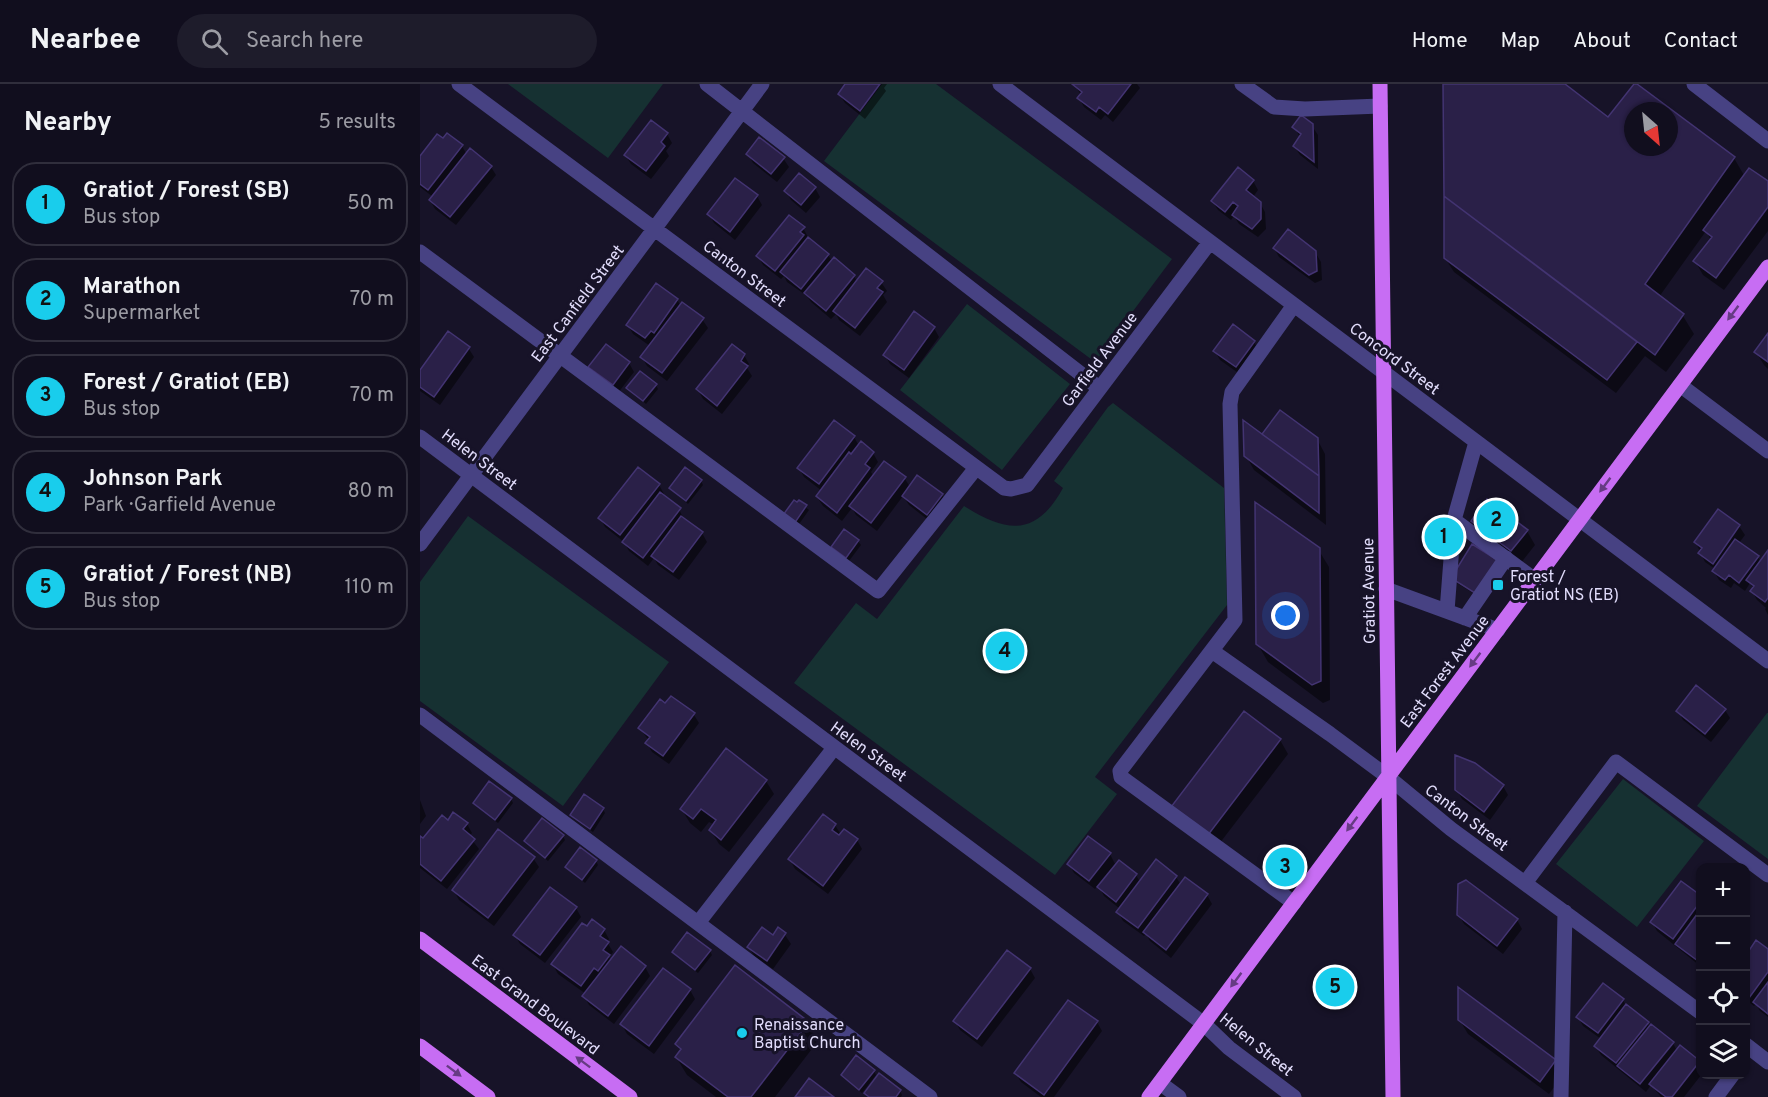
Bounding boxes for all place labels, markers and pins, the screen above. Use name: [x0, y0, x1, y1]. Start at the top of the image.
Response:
pin: 2: [1476, 498, 1516, 542]
pin: 1: [1424, 514, 1464, 560]
place label: Forest / Gratiot NS (EB): [1510, 568, 1619, 606]
marker: Forest / Gratiot NS (EB): [1491, 578, 1505, 592]
pin: 4: [986, 628, 1024, 674]
pin: 3: [1266, 844, 1304, 890]
pin: 5: [1316, 964, 1354, 1010]
place label: Renaissance Baptist Church: [754, 1016, 860, 1054]
marker: Renaissance Baptist Church: [735, 1026, 749, 1040]

